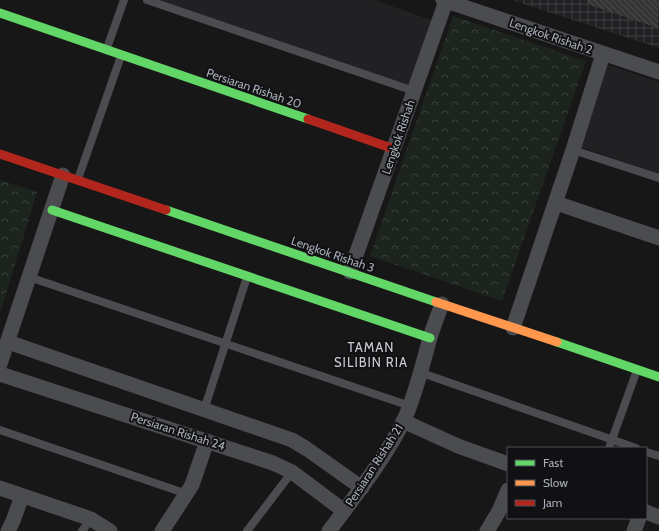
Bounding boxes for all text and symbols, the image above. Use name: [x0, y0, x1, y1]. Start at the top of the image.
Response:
street label: Lengkok Rishah 2: [507, 15, 595, 57]
street label: Persiaran Rishah 20: [204, 65, 304, 111]
street label: Lengkok Rishah: [378, 98, 418, 176]
street label: Lengkok Rishah 3: [289, 233, 377, 275]
district label: TAMAN SILIBIN RIA: [334, 339, 408, 370]
street label: Persiaran Rishah 24: [129, 409, 227, 453]
street label: Persiaran Rishah 21: [342, 421, 406, 509]
legend: [507, 447, 647, 519]
text: Fast: [543, 455, 563, 470]
text: Slow: [543, 475, 568, 490]
text: Jam: [542, 495, 562, 510]

